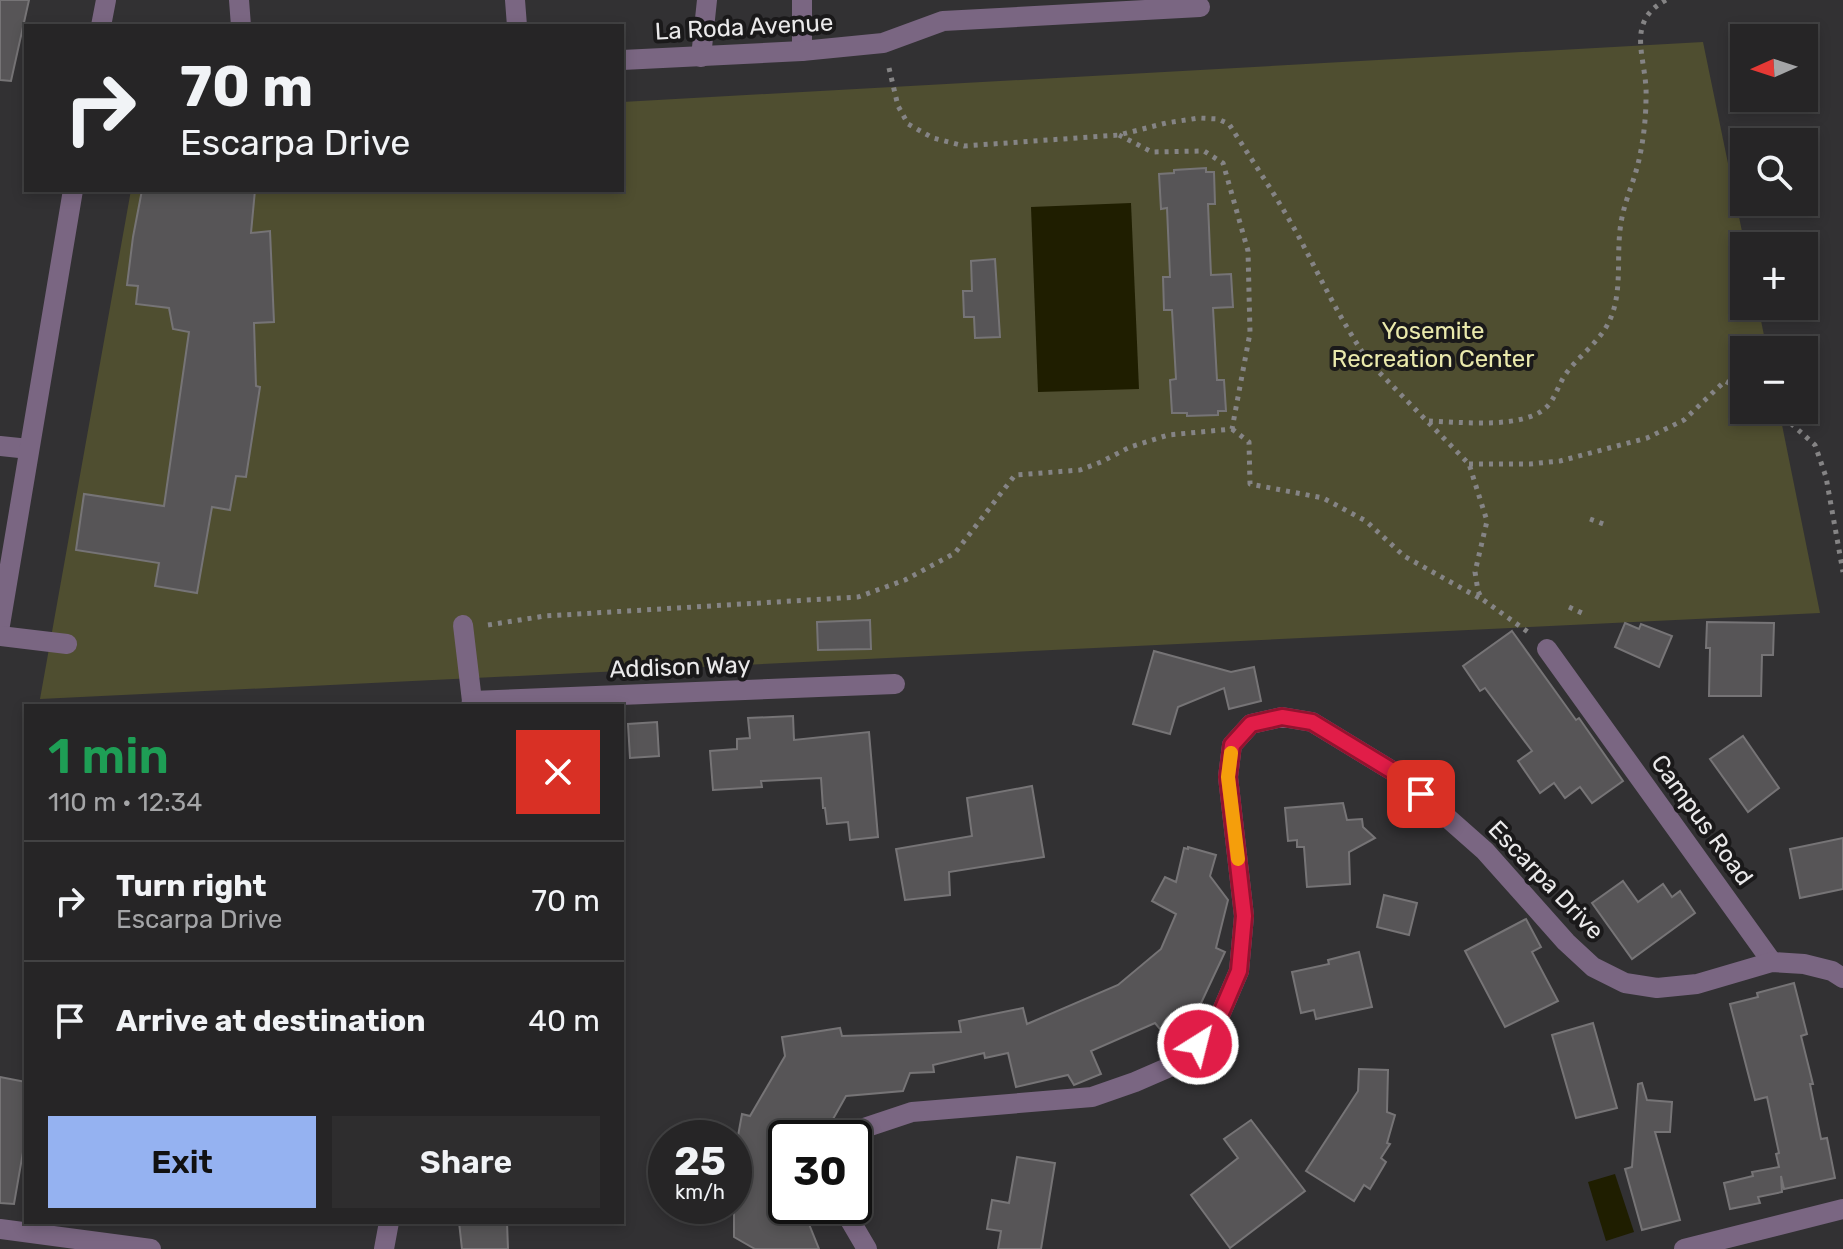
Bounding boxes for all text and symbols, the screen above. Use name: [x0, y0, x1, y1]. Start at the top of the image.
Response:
street label: La Roda Avenue: [654, 8, 834, 46]
north arrow: [1730, 24, 1818, 112]
map controls: [1730, 24, 1818, 424]
text: 70 m: [180, 54, 313, 120]
icon: right: [48, 56, 152, 160]
text: Escarpa Drive: [180, 121, 410, 164]
button: search: [1730, 128, 1818, 216]
button: +: [1730, 232, 1818, 320]
park label: Yosemite Recreation Center: [1332, 317, 1534, 373]
button: −: [1730, 336, 1818, 424]
street label: Addison Way: [609, 651, 751, 683]
text: 1 min: [48, 728, 169, 785]
button: close: [516, 730, 600, 814]
street label: Campus Road: [1645, 749, 1759, 891]
pin: [1387, 760, 1455, 828]
icon: arrive: [1399, 772, 1443, 816]
text: 110 m · 12:34: [48, 787, 202, 818]
street label: Escarpa Drive: [1483, 815, 1609, 945]
text: Turn right: [116, 868, 267, 904]
icon: right: [48, 879, 92, 923]
text: 70 m: [532, 883, 600, 919]
text: Escarpa Drive: [116, 904, 282, 935]
icon: arrive: [48, 999, 92, 1043]
position arrow: [1156, 1002, 1240, 1086]
text: Arrive at destination: [116, 1003, 426, 1039]
text: 40 m: [528, 1003, 600, 1039]
button: Exit: [48, 1116, 316, 1208]
button: Share: [332, 1116, 600, 1208]
speed limit sign: 30: [768, 1120, 872, 1224]
text: 25: [674, 1138, 726, 1185]
text: km/h: [675, 1180, 725, 1204]

